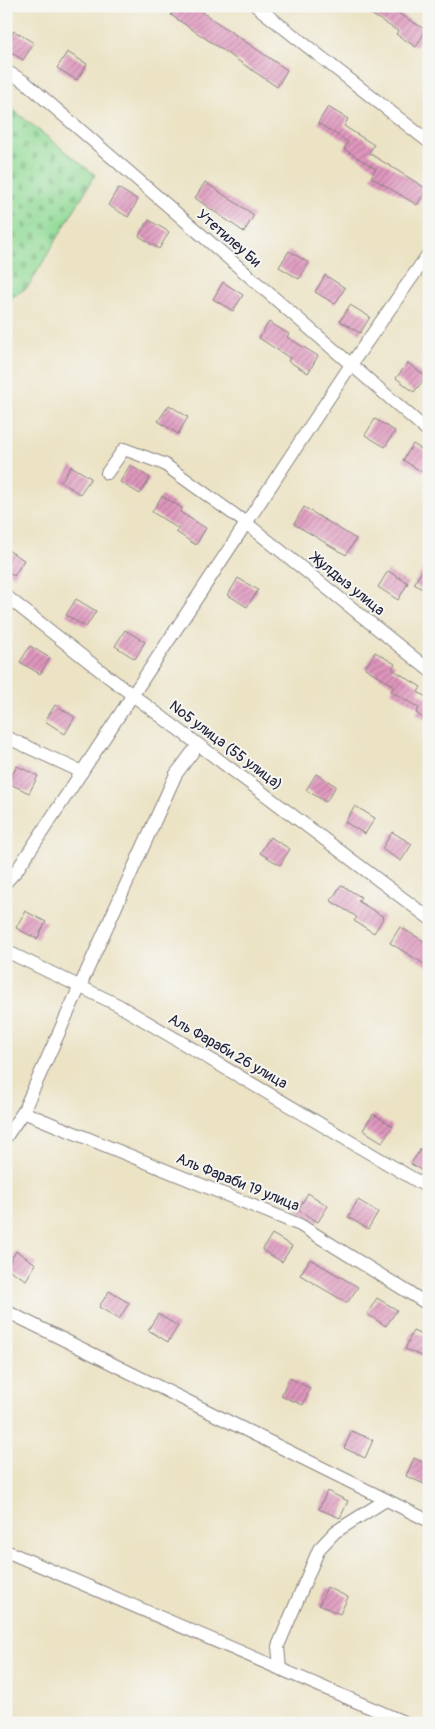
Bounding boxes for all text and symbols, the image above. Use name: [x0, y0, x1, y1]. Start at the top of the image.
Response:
street label: Утетилеу Би: [193, 205, 265, 272]
street label: Жулдыз улица: [305, 547, 389, 620]
street label: №5 улица (55 улица): [165, 697, 286, 794]
street label: Аль Фараби 26 улица: [165, 1010, 291, 1093]
street label: Аль Фараби 19 улица: [173, 1149, 302, 1216]

